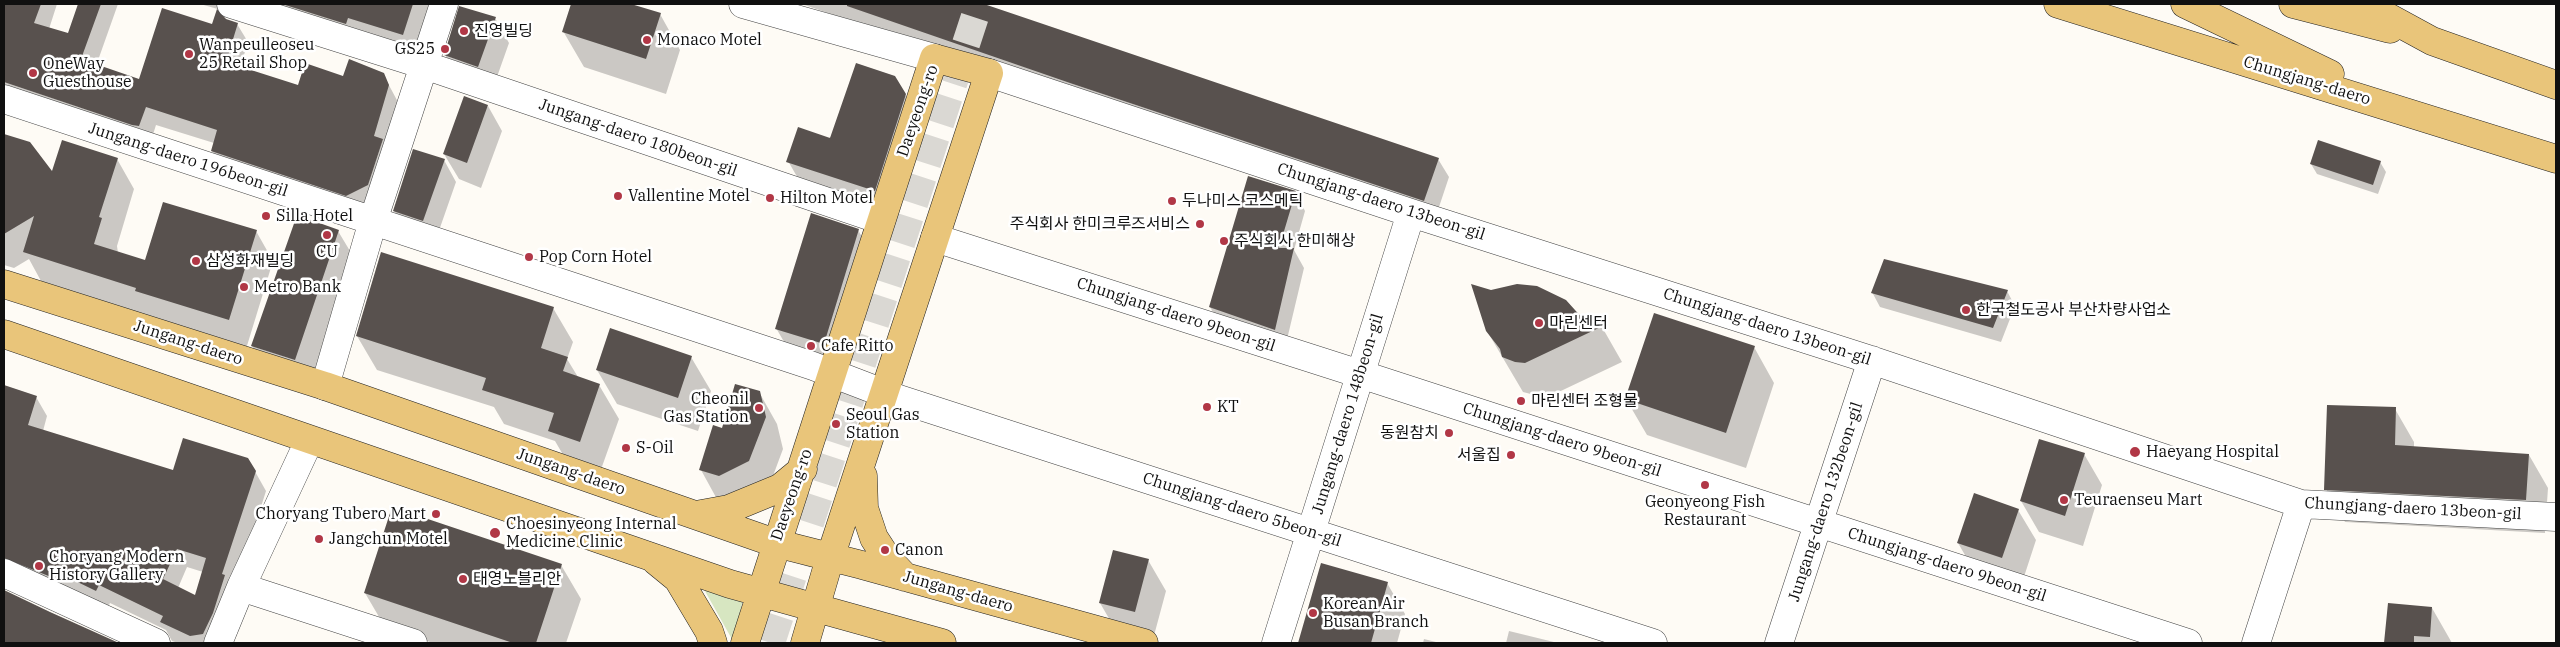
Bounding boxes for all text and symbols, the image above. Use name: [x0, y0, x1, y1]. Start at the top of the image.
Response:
place label: 진영빌딩: [474, 21, 533, 41]
marker: 진영빌딩: [458, 25, 470, 37]
place label: Monaco Motel: [657, 30, 762, 50]
marker: Monaco Motel: [641, 34, 653, 46]
place label: Wanpeulleoseu 25 Retail Shop: [199, 35, 314, 73]
place label: GS25: [395, 39, 435, 59]
marker: GS25: [439, 43, 451, 55]
marker: Wanpeulleoseu 25 Retail Shop: [183, 48, 195, 60]
street label: Chungjang-daero: [2241, 53, 2373, 109]
place label: OneWay Guesthouse: [43, 54, 132, 92]
street label: Daeyeong-ro: [893, 63, 943, 159]
marker: OneWay Guesthouse: [27, 67, 39, 79]
street label: Jungang-daero 180beon-gil: [536, 95, 740, 181]
street label: Jungang-daero 196beon-gil: [86, 119, 290, 201]
street label: Chungjang-daero 13beon-gil: [1275, 159, 1487, 245]
place label: Vallentine Motel: [628, 186, 750, 206]
place label: Hilton Motel: [780, 188, 873, 208]
marker: Vallentine Motel: [612, 190, 624, 202]
place label: 두나미스 코스메틱: [1182, 191, 1303, 211]
marker: Hilton Motel: [764, 192, 776, 204]
marker: 두나미스 코스메틱: [1166, 195, 1178, 207]
place label: Silla Hotel: [276, 206, 353, 226]
marker: Silla Hotel: [260, 210, 272, 222]
place label: 주식회사 한미크루즈서비스: [1010, 214, 1190, 234]
marker: 주식회사 한미크루즈서비스: [1194, 218, 1206, 230]
marker: CU: [321, 229, 333, 241]
place label: 주식회사 한미해상: [1234, 231, 1355, 251]
marker: 주식회사 한미해상: [1218, 235, 1230, 247]
place label: CU: [316, 242, 338, 262]
place label: Pop Corn Hotel: [539, 247, 652, 267]
place label: 삼성화재빌딩: [206, 251, 294, 271]
marker: Pop Corn Hotel: [523, 251, 535, 263]
marker: 삼성화재빌딩: [190, 255, 202, 267]
street label: Chungjang-daero 9beon-gil: [1074, 274, 1278, 356]
place label: Metro Bank: [254, 277, 341, 297]
marker: Metro Bank: [238, 281, 250, 293]
street label: Chungjang-daero 13beon-gil: [1661, 284, 1873, 370]
place label: 한국철도공사 부산차량사업소: [1976, 300, 2171, 320]
marker: 한국철도공사 부산차량사업소: [1960, 304, 1972, 316]
street label: Jungang-daero 148beon-gil: [1308, 312, 1388, 516]
place label: 마린센터: [1549, 313, 1608, 333]
street label: Jungang-daero: [131, 316, 245, 370]
marker: 마린센터: [1533, 317, 1545, 329]
place label: Cafe Ritto: [821, 336, 893, 356]
marker: Cafe Ritto: [805, 340, 817, 352]
place label: Cheonil Gas Station: [663, 389, 749, 427]
place label: 마린센터 조형물: [1531, 391, 1638, 411]
marker: 마린센터 조형물: [1515, 395, 1527, 407]
place label: KT: [1217, 397, 1239, 417]
street label: Chungjang-daero 9beon-gil: [1460, 399, 1664, 481]
street label: Jungang-daero 132beon-gil: [1785, 400, 1867, 604]
marker: KT: [1201, 401, 1213, 413]
marker: Cheonil Gas Station: [753, 402, 765, 414]
place label: Seoul Gas Station: [846, 405, 920, 443]
marker: Seoul Gas Station: [830, 418, 842, 430]
place label: 동원참치: [1380, 423, 1439, 443]
marker: 동원참치: [1443, 427, 1455, 439]
place label: S-Oil: [636, 438, 673, 458]
marker: S-Oil: [620, 442, 632, 454]
place label: Haeyang Hospital: [2146, 442, 2279, 462]
street label: Jungang-daero: [514, 444, 628, 500]
place label: 서울집: [1457, 445, 1501, 465]
marker: Haeyang Hospital: [2128, 445, 2142, 459]
street label: Daeyeong-ro: [767, 447, 817, 543]
marker: 서울집: [1505, 449, 1517, 461]
street label: Chungjang-daero 5beon-gil: [1140, 469, 1344, 551]
marker: Geonyeong Fish Restaurant: [1699, 479, 1711, 491]
place label: Teuraenseu Mart: [2074, 490, 2202, 510]
place label: Geonyeong Fish Restaurant: [1645, 492, 1765, 530]
marker: Teuraenseu Mart: [2058, 494, 2070, 506]
street label: Chungjang-daero 13beon-gil: [2304, 494, 2522, 524]
place label: Choryang Tubero Mart: [256, 504, 426, 524]
marker: Choryang Tubero Mart: [430, 508, 442, 520]
place label: Choesinyeong Internal Medicine Clinic: [506, 514, 676, 552]
street label: Chungjang-daero 9beon-gil: [1845, 524, 2049, 606]
marker: Choesinyeong Internal Medicine Clinic: [488, 526, 502, 540]
place label: Jangchun Motel: [329, 529, 448, 549]
marker: Jangchun Motel: [313, 533, 325, 545]
place label: Canon: [895, 540, 943, 560]
marker: Canon: [879, 544, 891, 556]
place label: Choryang Modern History Gallery: [49, 547, 184, 585]
marker: Choryang Modern History Gallery: [33, 560, 45, 572]
street label: Jungang-daero: [901, 567, 1015, 617]
place label: 태영노블리안: [473, 569, 561, 589]
marker: 태영노블리안: [457, 573, 469, 585]
place label: Korean Air Busan Branch: [1323, 594, 1429, 632]
marker: Korean Air Busan Branch: [1307, 607, 1319, 619]

